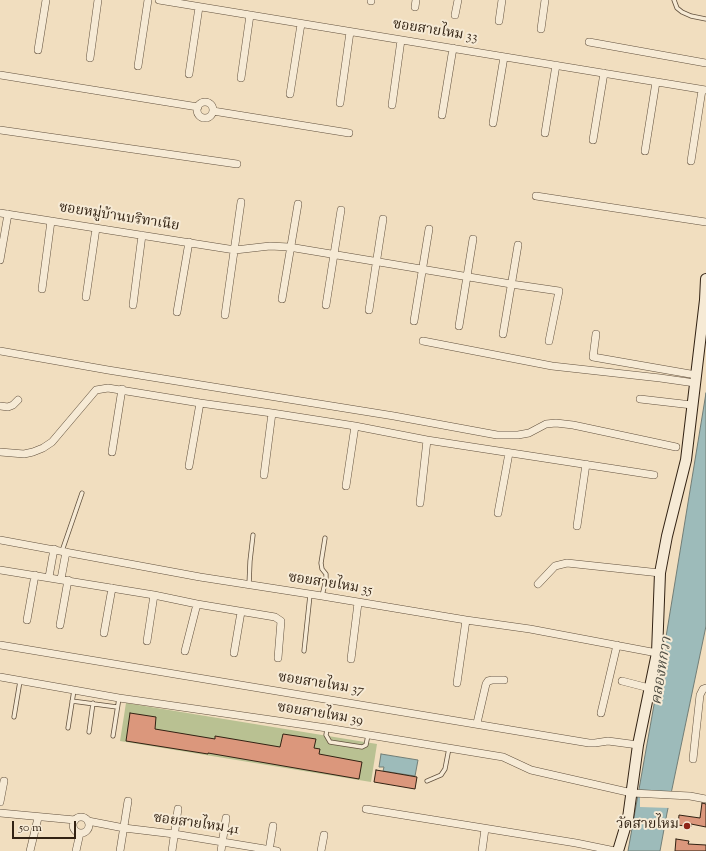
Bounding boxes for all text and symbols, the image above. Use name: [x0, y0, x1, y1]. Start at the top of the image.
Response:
street label: ซอยสายไหม 33: [391, 17, 479, 47]
street label: ซอยหมู่บ้านบริทาเนีย: [57, 200, 181, 236]
street label: ซอยสายไหม 35: [287, 570, 373, 600]
water label: คลองหกวา: [649, 636, 677, 706]
street label: ซอยสายไหม 37: [277, 670, 365, 700]
street label: ซอยสายไหม 39: [276, 700, 364, 730]
street label: ซอยสายไหม 41: [152, 811, 240, 839]
scale bar: [14, 813, 78, 839]
place label: วัดสายไหม: [616, 818, 679, 834]
text: 50 m: [19, 819, 42, 837]
marker: วัดสายไหม: [682, 821, 692, 831]

